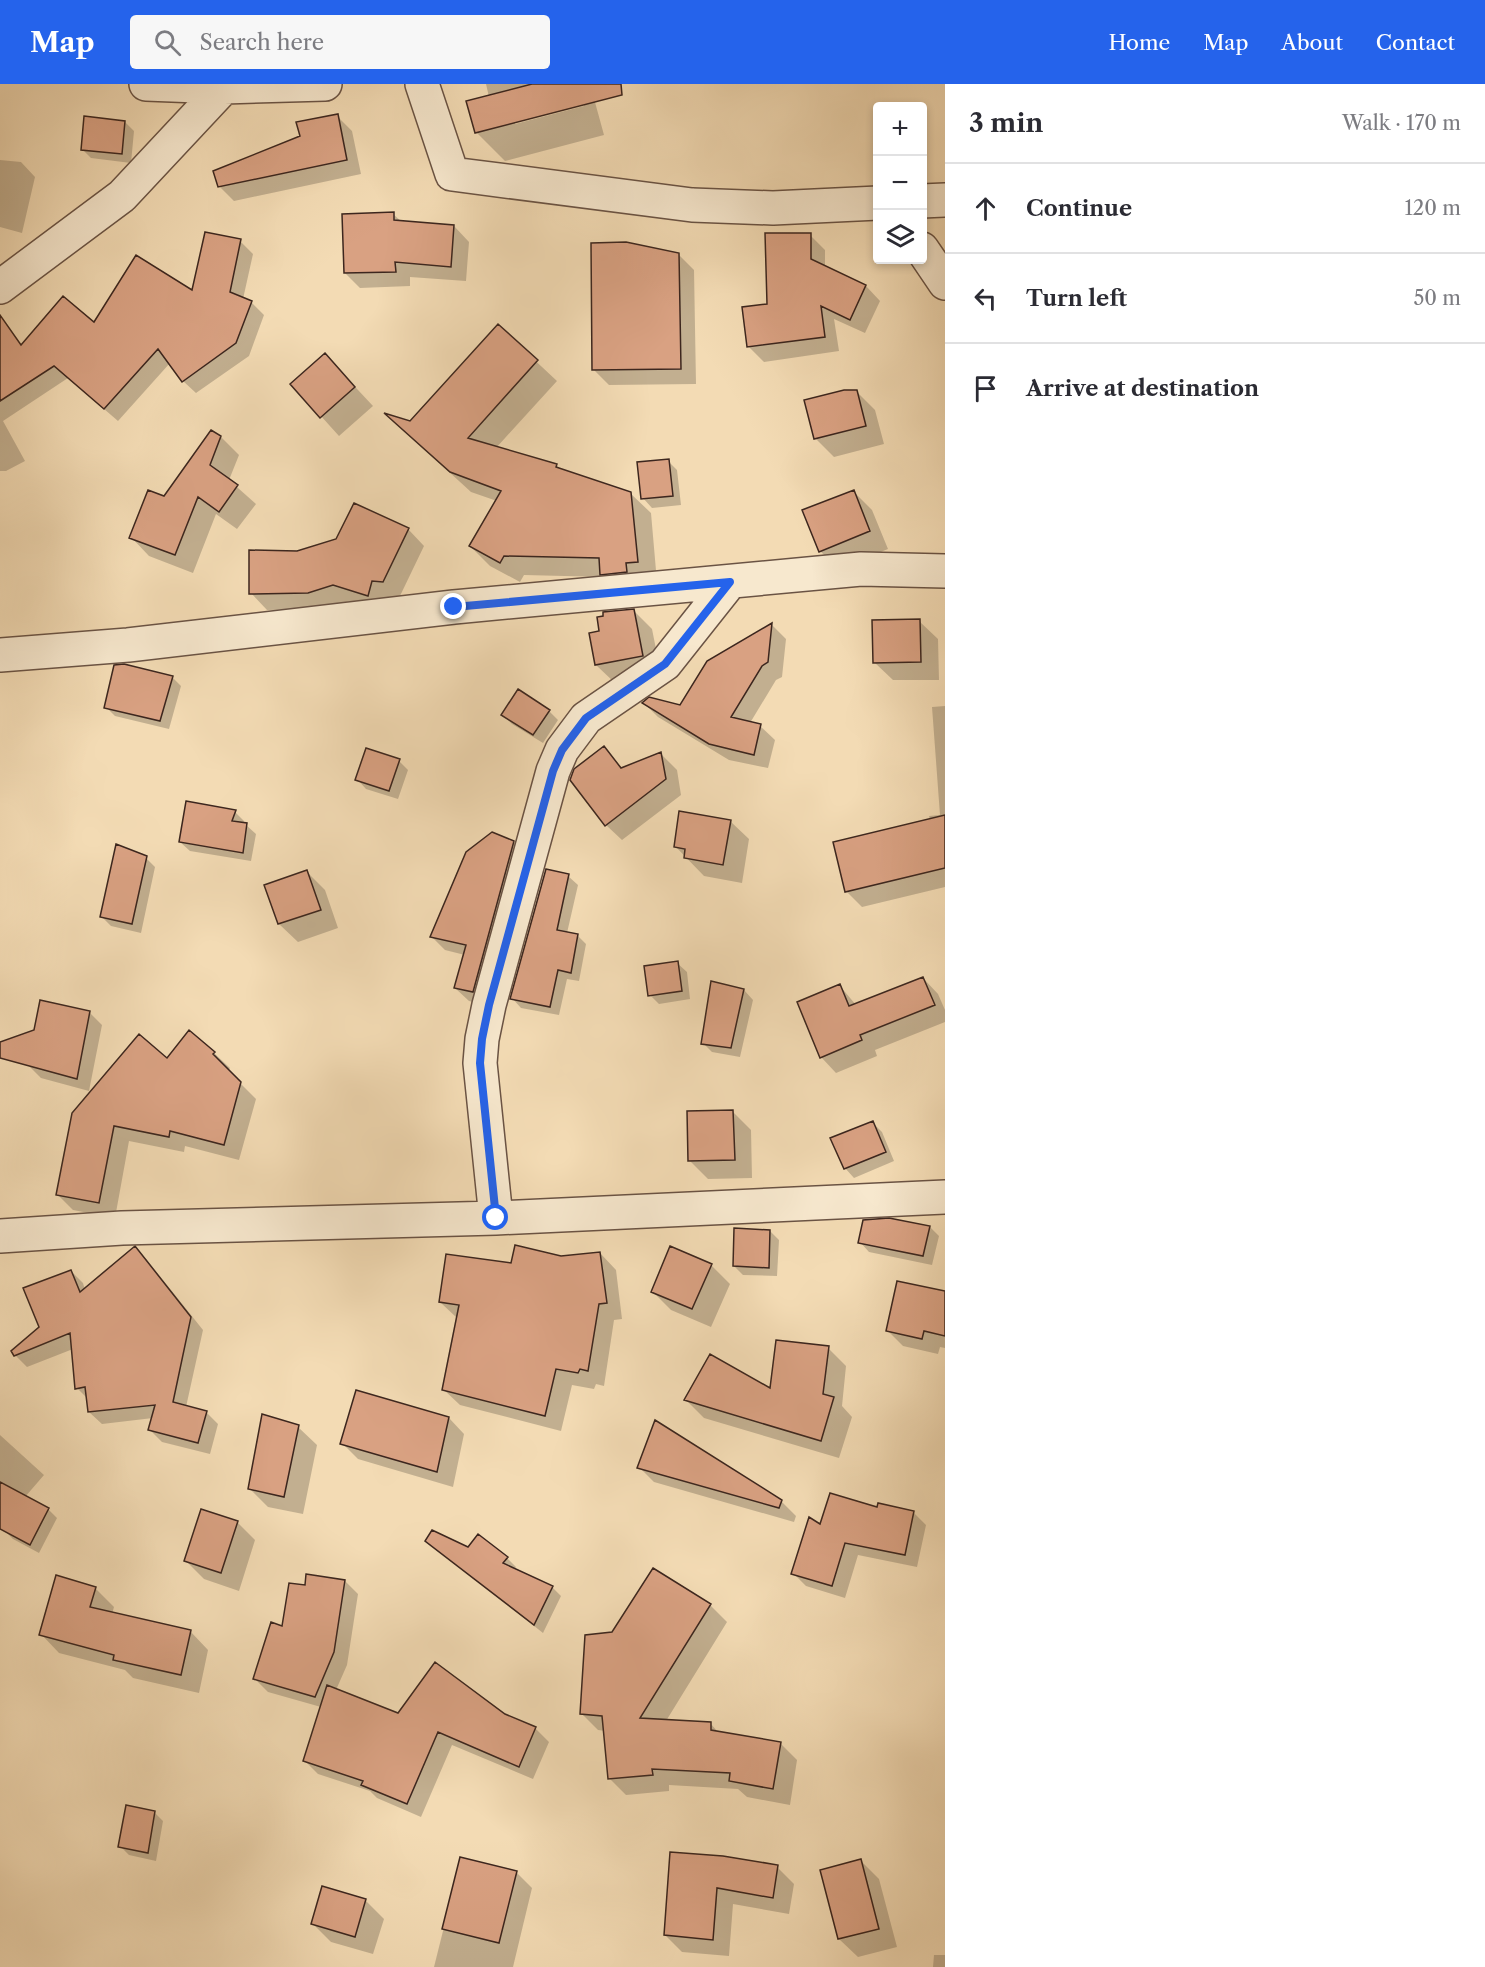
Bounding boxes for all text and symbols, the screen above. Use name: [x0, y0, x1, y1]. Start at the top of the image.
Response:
search box: [130, 15, 550, 69]
text: Map: [30, 25, 94, 59]
icon: search: [151, 26, 184, 59]
text: Search here: [199, 29, 324, 56]
text: Home: [1109, 30, 1170, 55]
text: Map: [1203, 30, 1248, 55]
text: About: [1281, 30, 1343, 55]
text: Contact: [1376, 30, 1455, 55]
map controls: [873, 102, 927, 264]
button: +: [873, 102, 927, 156]
text: 3 min: [969, 107, 1043, 139]
text: Walk · 170 m: [1342, 111, 1461, 135]
button: −: [873, 156, 927, 210]
icon: ahead: [969, 192, 1002, 225]
text: Continue: [1026, 195, 1132, 222]
text: 120 m: [1404, 196, 1461, 220]
button: layers: [873, 210, 927, 264]
icon: left: [969, 282, 1002, 315]
text: Turn left: [1026, 285, 1127, 312]
text: 50 m: [1414, 286, 1461, 310]
icon: arrive: [969, 372, 1002, 405]
text: Arrive at destination: [1026, 375, 1259, 402]
route end: [440, 593, 466, 619]
route start: [482, 1204, 508, 1230]

